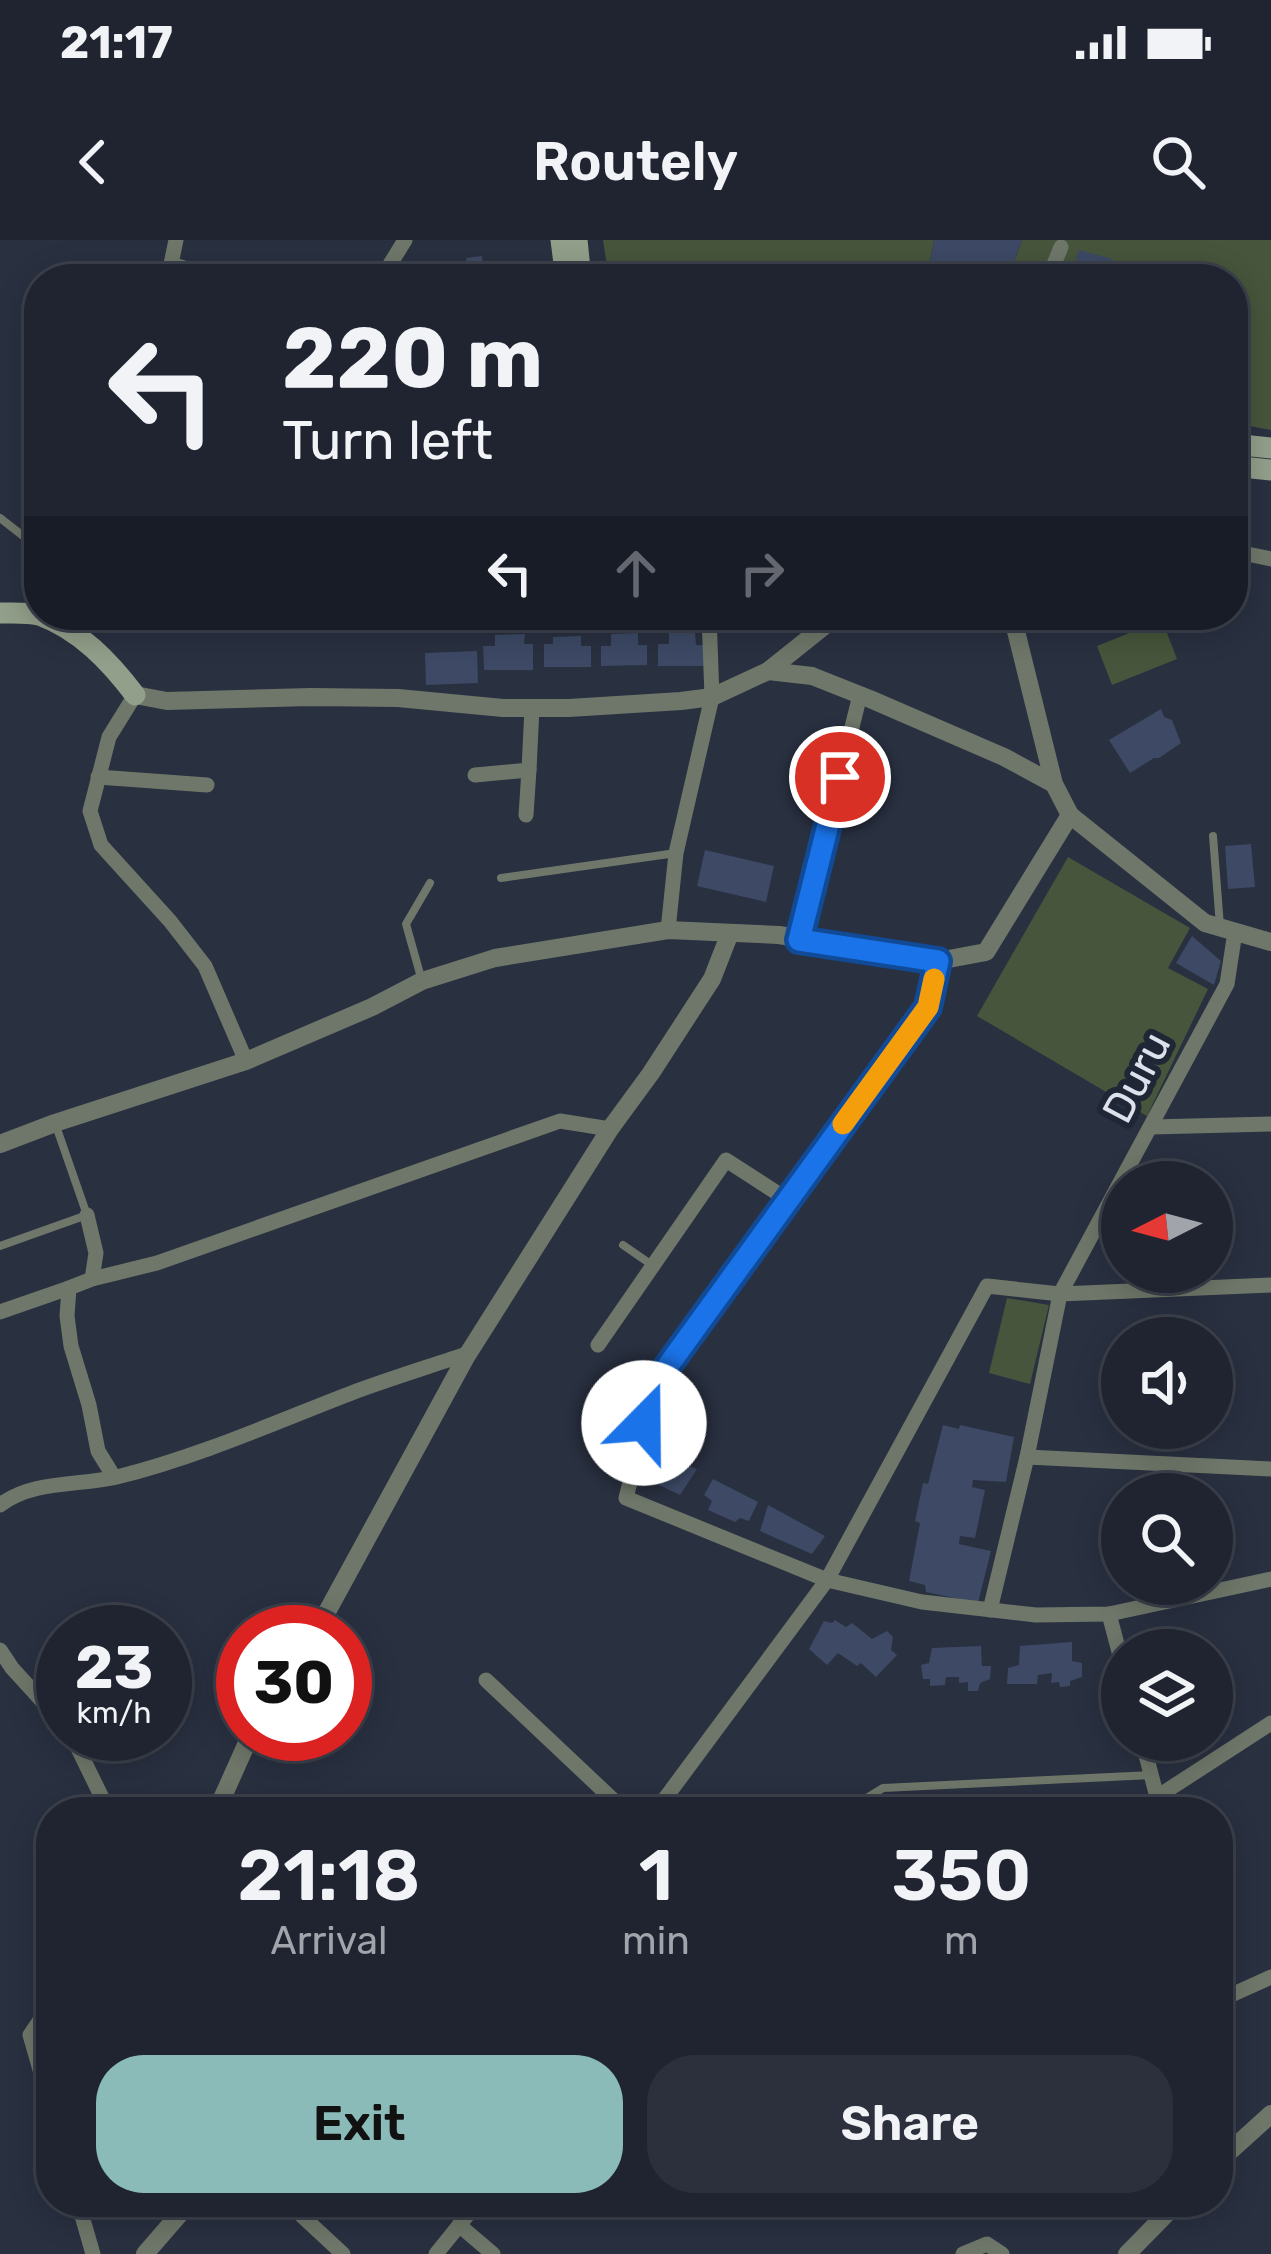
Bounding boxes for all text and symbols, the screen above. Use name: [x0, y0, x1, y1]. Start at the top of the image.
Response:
text: 21:17: [60, 16, 173, 69]
icon: back: [60, 129, 126, 195]
icon: search: [1145, 129, 1211, 195]
text: Routely: [533, 130, 738, 194]
text: 220 m: [282, 308, 543, 408]
icon: left: [84, 312, 240, 468]
text: Turn left: [282, 409, 493, 473]
icon: left: [477, 540, 543, 606]
icon: ahead: [603, 540, 669, 606]
icon: right: [729, 540, 795, 606]
pin: [789, 726, 891, 828]
icon: arrive: [807, 744, 873, 810]
street label: Duru: [1092, 1024, 1181, 1131]
north arrow: [1101, 1161, 1233, 1293]
map controls: [1101, 1161, 1233, 1761]
button: sound: [1101, 1317, 1233, 1449]
position arrow: [581, 1360, 707, 1486]
button: search: [1101, 1473, 1233, 1605]
speed limit sign: 30: [216, 1605, 372, 1761]
button: layers: [1101, 1629, 1233, 1761]
text: 23: [75, 1632, 153, 1703]
text: km/h: [77, 1695, 151, 1731]
text: 21:18: [238, 1833, 421, 1918]
text: 1: [639, 1833, 673, 1918]
text: 350: [891, 1833, 1031, 1918]
text: Arrival: [271, 1918, 388, 1964]
text: min: [622, 1918, 690, 1964]
text: m: [944, 1918, 979, 1964]
button: Exit: [96, 2055, 623, 2193]
button: Share: [647, 2055, 1173, 2193]

